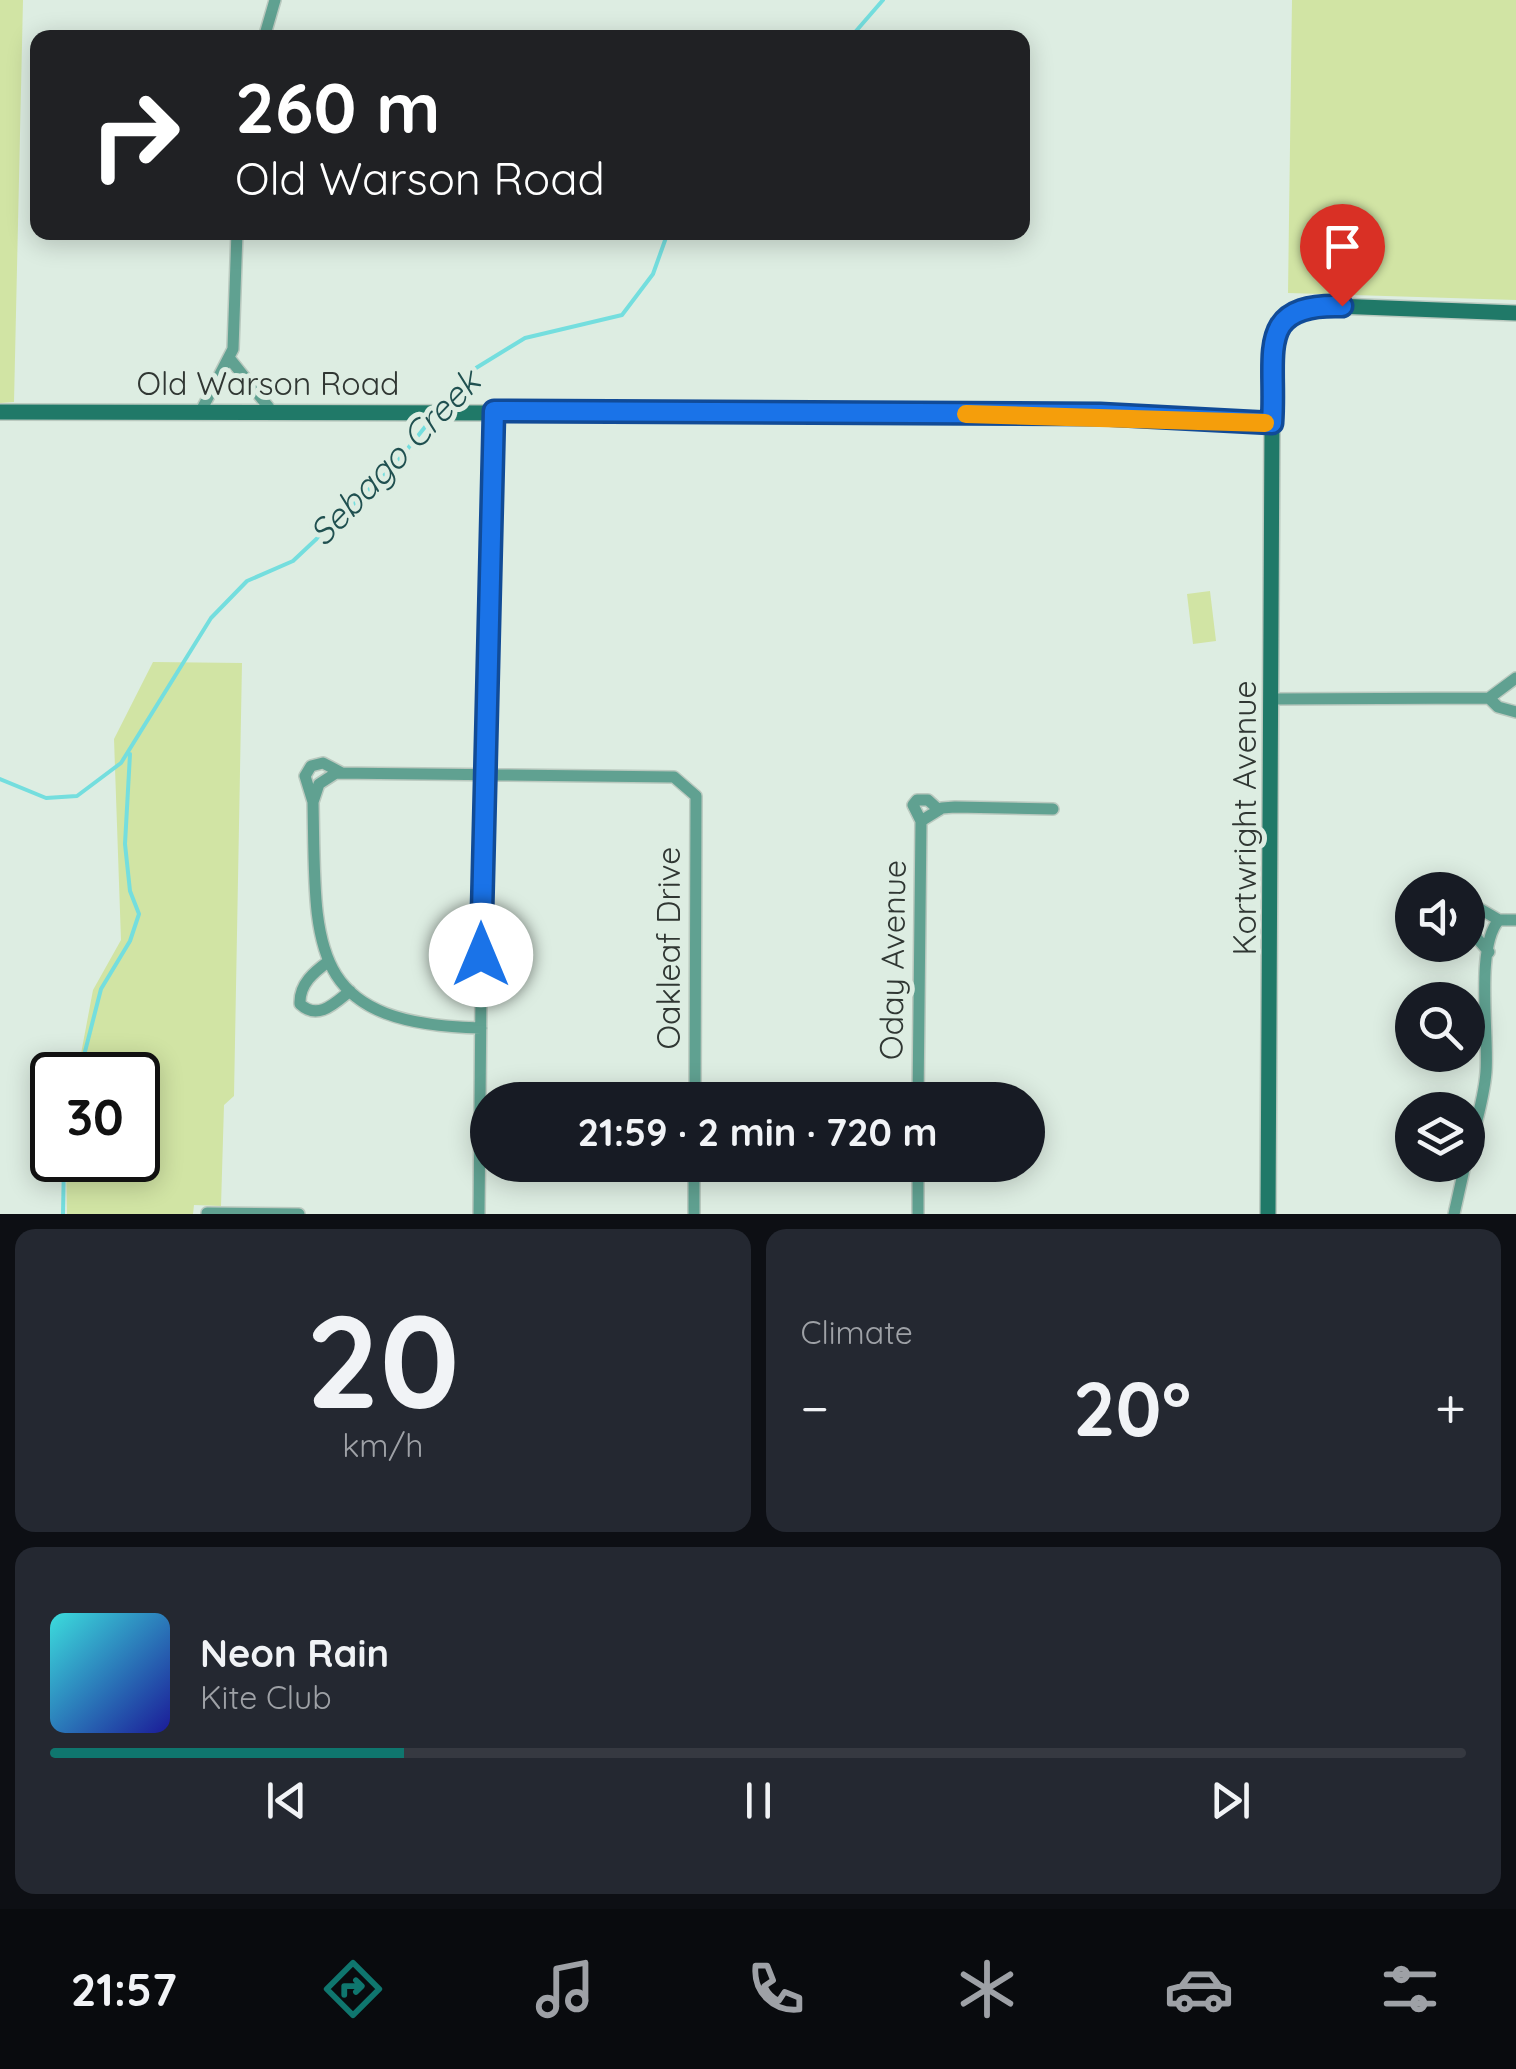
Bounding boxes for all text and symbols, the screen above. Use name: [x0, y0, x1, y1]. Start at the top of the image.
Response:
text: 260 m: [235, 63, 441, 151]
icon: right: [70, 70, 200, 200]
text: Old Warson Road: [235, 150, 605, 206]
pin: [1300, 204, 1385, 307]
icon: arrive: [1315, 219, 1370, 274]
water label: Sebago Creek: [299, 358, 491, 554]
street label: Old Warson Road: [137, 363, 399, 403]
street label: Kortwright Avenue: [1224, 680, 1264, 956]
street label: Oakleaf Drive: [648, 847, 688, 1049]
street label: Oday Avenue: [870, 860, 914, 1060]
map controls: [1395, 872, 1485, 1182]
button: sound: [1395, 872, 1485, 962]
position arrow: [429, 903, 533, 1007]
button: search: [1395, 982, 1485, 1072]
speed limit sign: 30: [30, 1052, 160, 1182]
button: layers: [1395, 1092, 1485, 1182]
text: 21:59 · 2 min · 720 m: [577, 1108, 938, 1156]
text: 20: [306, 1278, 460, 1441]
text: Climate: [801, 1312, 913, 1352]
text: 20°: [1073, 1361, 1191, 1455]
text: −: [801, 1373, 829, 1442]
text: +: [1435, 1373, 1466, 1442]
text: km/h: [342, 1425, 423, 1465]
text: Neon Rain: [200, 1629, 389, 1677]
text: Kite Club: [200, 1677, 332, 1717]
icon: previous: [259, 1773, 314, 1828]
icon: pause: [731, 1773, 786, 1828]
icon: next: [1203, 1773, 1258, 1828]
icon: directions: [318, 1954, 388, 2024]
icon: music: [530, 1954, 600, 2024]
icon: phone: [741, 1954, 811, 2024]
icon: climate: [952, 1954, 1022, 2024]
icon: car: [1164, 1954, 1234, 2024]
icon: filters: [1375, 1954, 1445, 2024]
text: 21:57: [71, 1961, 177, 2017]

